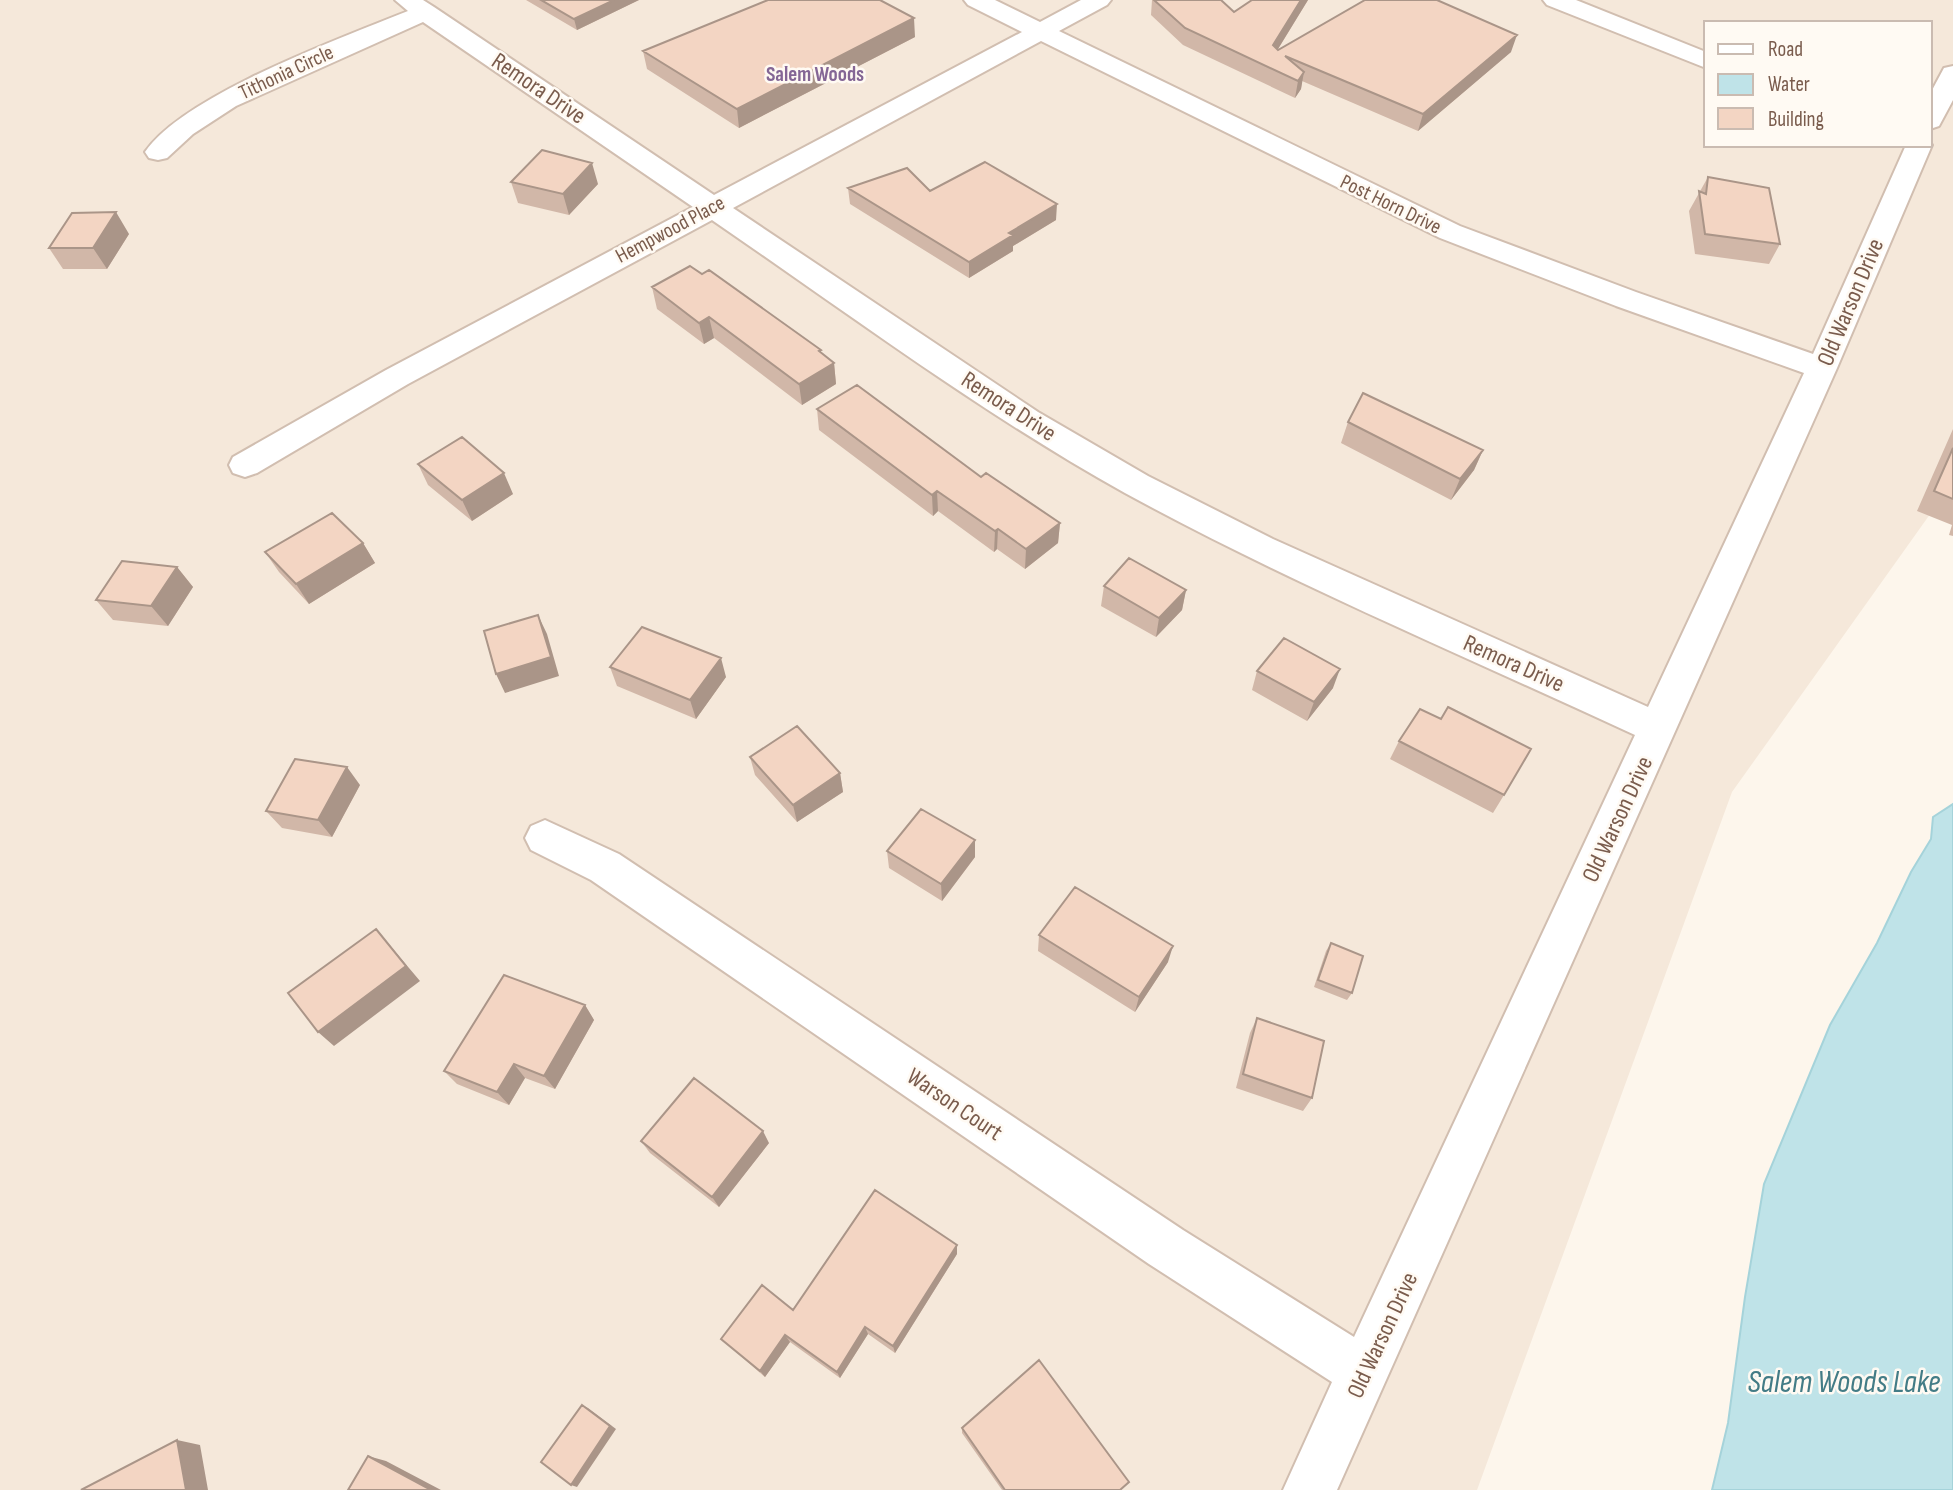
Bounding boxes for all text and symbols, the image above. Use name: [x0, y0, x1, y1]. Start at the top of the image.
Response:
legend: [1704, 21, 1932, 147]
text: Road: [1768, 37, 1803, 62]
street label: Tithonia Circle: [235, 40, 337, 105]
street label: Remora Drive: [486, 46, 591, 130]
district label: Salem Woods: [766, 62, 864, 87]
text: Water: [1768, 72, 1810, 97]
text: Building: [1768, 107, 1824, 132]
street label: Post Horn Drive: [1336, 169, 1445, 240]
street label: Hempwood Place: [611, 190, 729, 269]
street label: Old Warson Drive: [1811, 234, 1890, 370]
street label: Remora Drive: [956, 365, 1062, 448]
street label: Remora Drive: [1459, 628, 1569, 699]
street label: Old Warson Drive: [1576, 752, 1659, 887]
street label: Warson Court: [901, 1062, 1008, 1147]
street label: Old Warson Drive: [1341, 1268, 1424, 1403]
water label: Salem Woods Lake: [1747, 1363, 1941, 1402]

